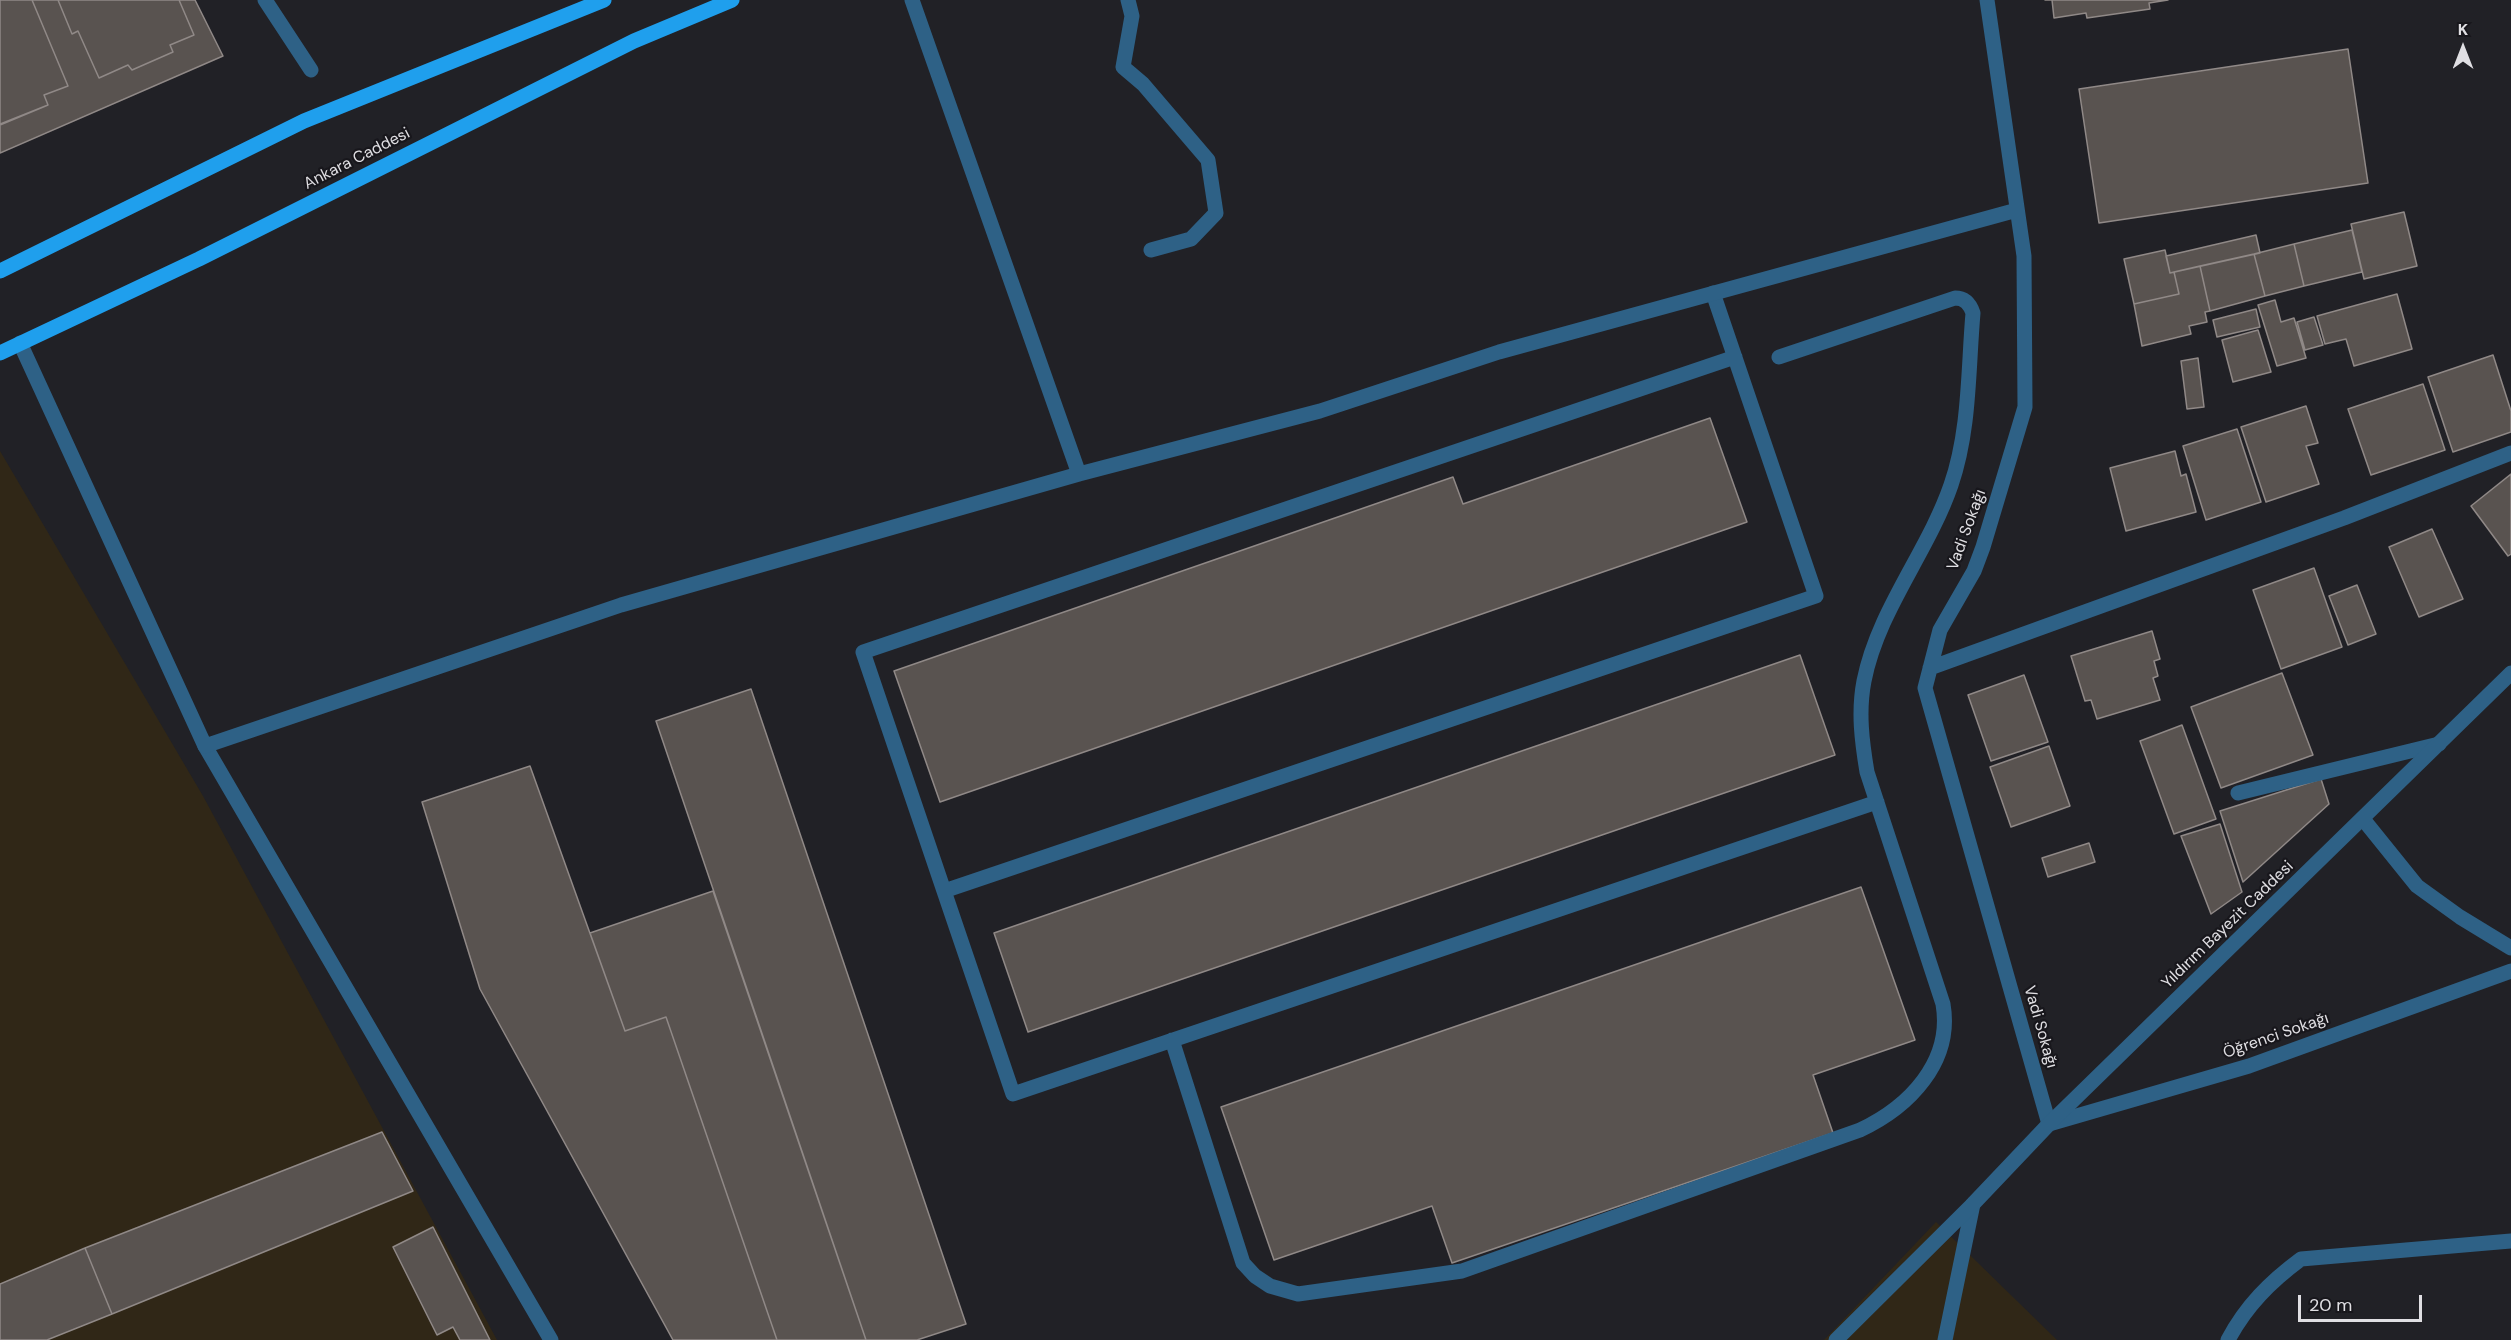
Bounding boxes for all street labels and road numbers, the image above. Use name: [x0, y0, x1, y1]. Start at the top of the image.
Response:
street label: Ankara Caddesi: [301, 124, 413, 194]
street label: Vadi Sokağı: [1944, 487, 1990, 573]
street label: Yıldırım Bayezit Caddesi: [2158, 857, 2298, 993]
street label: Vadi Sokağı: [2019, 984, 2061, 1070]
street label: Öğrenci Sokağı: [2221, 1009, 2331, 1063]

